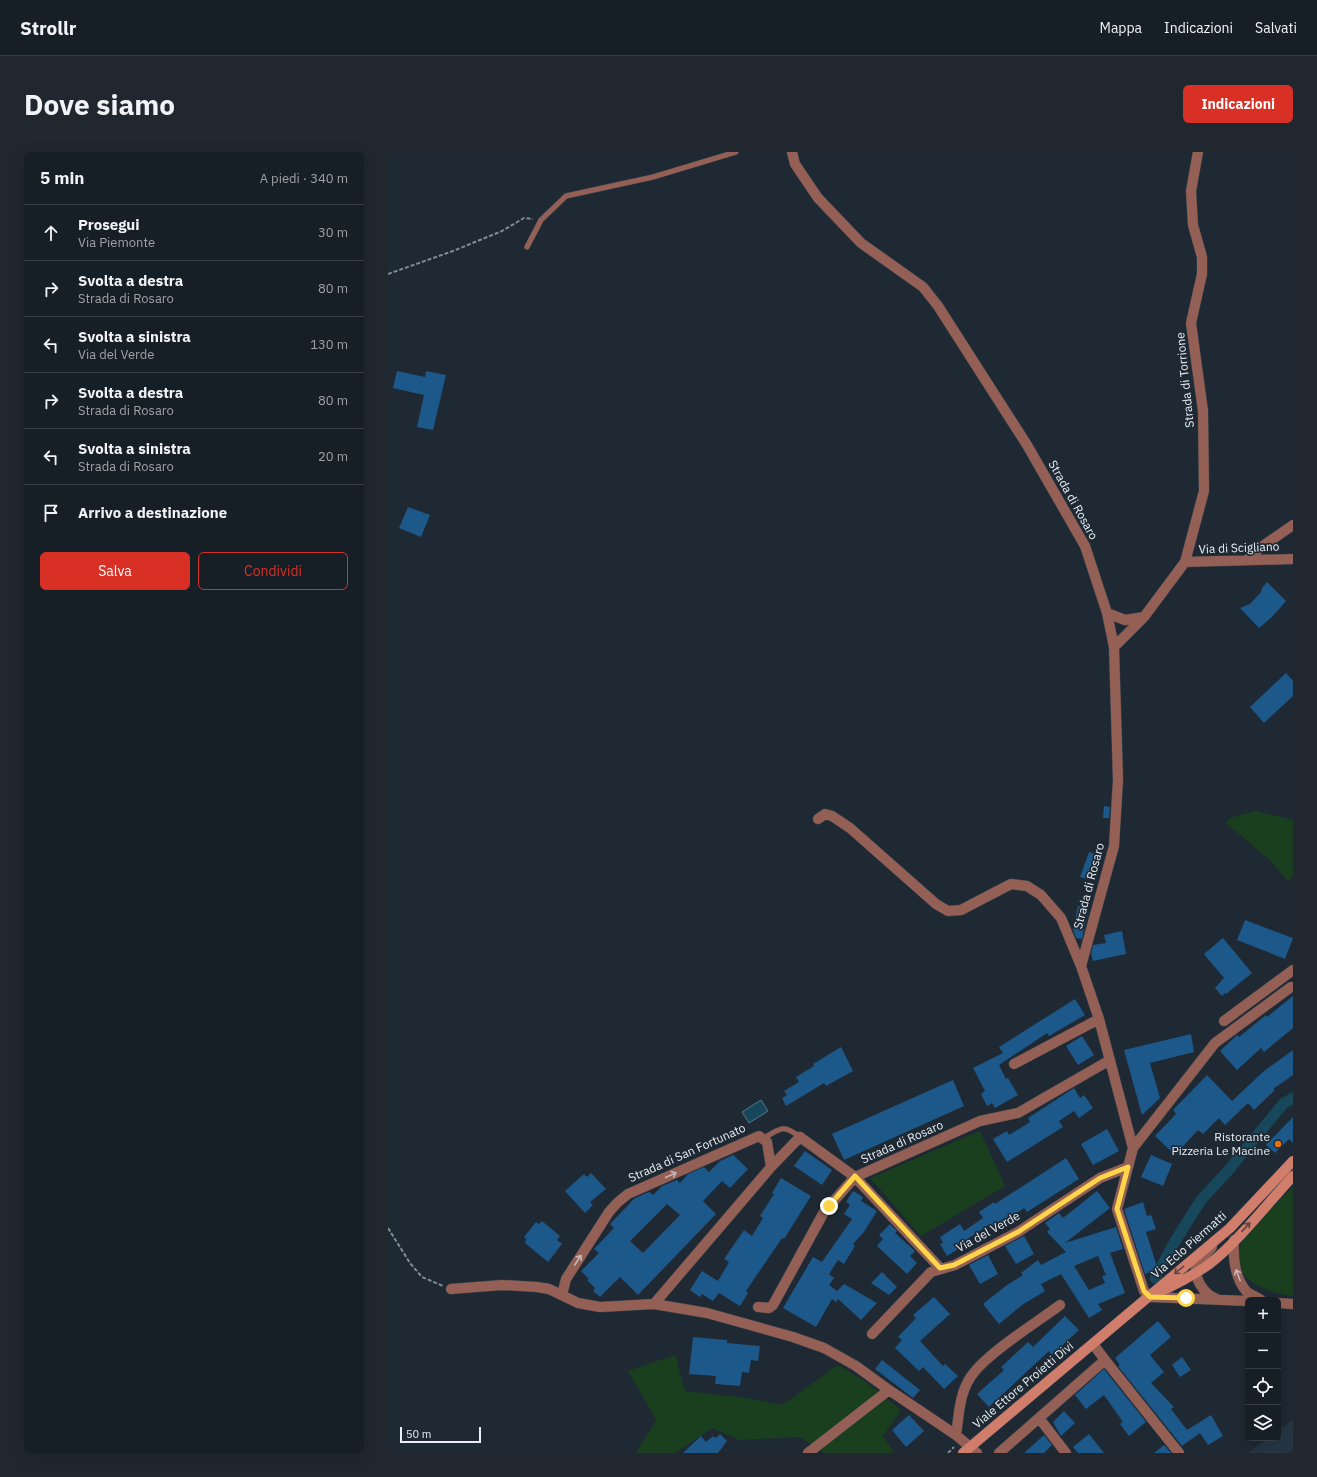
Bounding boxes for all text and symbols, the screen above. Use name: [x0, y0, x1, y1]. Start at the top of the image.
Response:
text: Strollr: [20, 16, 76, 40]
text: Mappa: [1100, 19, 1142, 37]
text: Indicazioni: [1164, 19, 1233, 37]
text: Salvati: [1255, 19, 1297, 37]
button: Indicazioni: [1183, 85, 1293, 123]
text: Dove siamo: [24, 86, 175, 123]
text: 5 min: [40, 167, 84, 189]
text: A piedi · 340 m: [260, 170, 348, 187]
text: Prosegui: [78, 215, 140, 234]
icon: ahead: [40, 222, 62, 244]
text: 30 m: [318, 224, 348, 241]
text: Via Piemonte: [78, 234, 155, 251]
text: Svolta a destra: [78, 271, 183, 290]
icon: right: [40, 278, 62, 300]
text: 80 m: [318, 280, 348, 297]
text: Strada di Rosaro: [78, 290, 174, 307]
text: Svolta a sinistra: [78, 327, 191, 346]
street label: Strada di Torrione: [1172, 331, 1197, 428]
icon: left: [40, 334, 62, 356]
text: 130 m: [310, 336, 348, 353]
text: Via del Verde: [78, 346, 155, 363]
text: Svolta a destra: [78, 383, 183, 402]
icon: right: [40, 390, 62, 412]
text: 80 m: [318, 392, 348, 409]
text: Strada di Rosaro: [78, 402, 174, 419]
text: Svolta a sinistra: [78, 439, 191, 458]
icon: left: [40, 446, 62, 468]
text: 20 m: [318, 448, 348, 465]
street label: Strada di Rosaro: [1045, 457, 1102, 542]
text: Strada di Rosaro: [78, 458, 174, 475]
icon: arrive: [40, 502, 62, 524]
text: Arrivo a destinazione: [78, 503, 227, 522]
street label: Via di Scigliano: [1198, 539, 1280, 556]
button: Salva: [40, 552, 190, 590]
button: Condividi: [198, 552, 348, 590]
street label: Strada di Rosaro: [1070, 841, 1107, 931]
street label: Strada di Rosaro: [858, 1117, 946, 1166]
street label: Strada di San Fortunato: [626, 1120, 748, 1185]
place label: Ristorante Pizzeria Le Macine: [1172, 1129, 1270, 1158]
marker: Ristorante Pizzeria Le Macine: [1273, 1139, 1283, 1149]
one-way arrow: [664, 1171, 676, 1178]
route end: [820, 1197, 838, 1215]
street label: Via del Verde: [953, 1208, 1023, 1255]
street label: Via Eclo Piermatti: [1148, 1208, 1229, 1281]
one-way arrow: [1241, 1222, 1251, 1232]
one-way arrow: [575, 1254, 583, 1266]
one-way arrow: [1173, 1266, 1184, 1275]
one-way arrow: [1234, 1269, 1242, 1281]
route start: [1177, 1289, 1195, 1307]
map controls: [1245, 1297, 1281, 1441]
button: +: [1245, 1297, 1281, 1333]
button: −: [1245, 1333, 1281, 1369]
street label: Viale Ettore Proietti Divi: [969, 1338, 1076, 1431]
button: locate: [1245, 1369, 1281, 1405]
button: layers: [1245, 1405, 1281, 1441]
scale bar: [400, 1425, 481, 1444]
text: 50 m: [406, 1427, 431, 1441]

